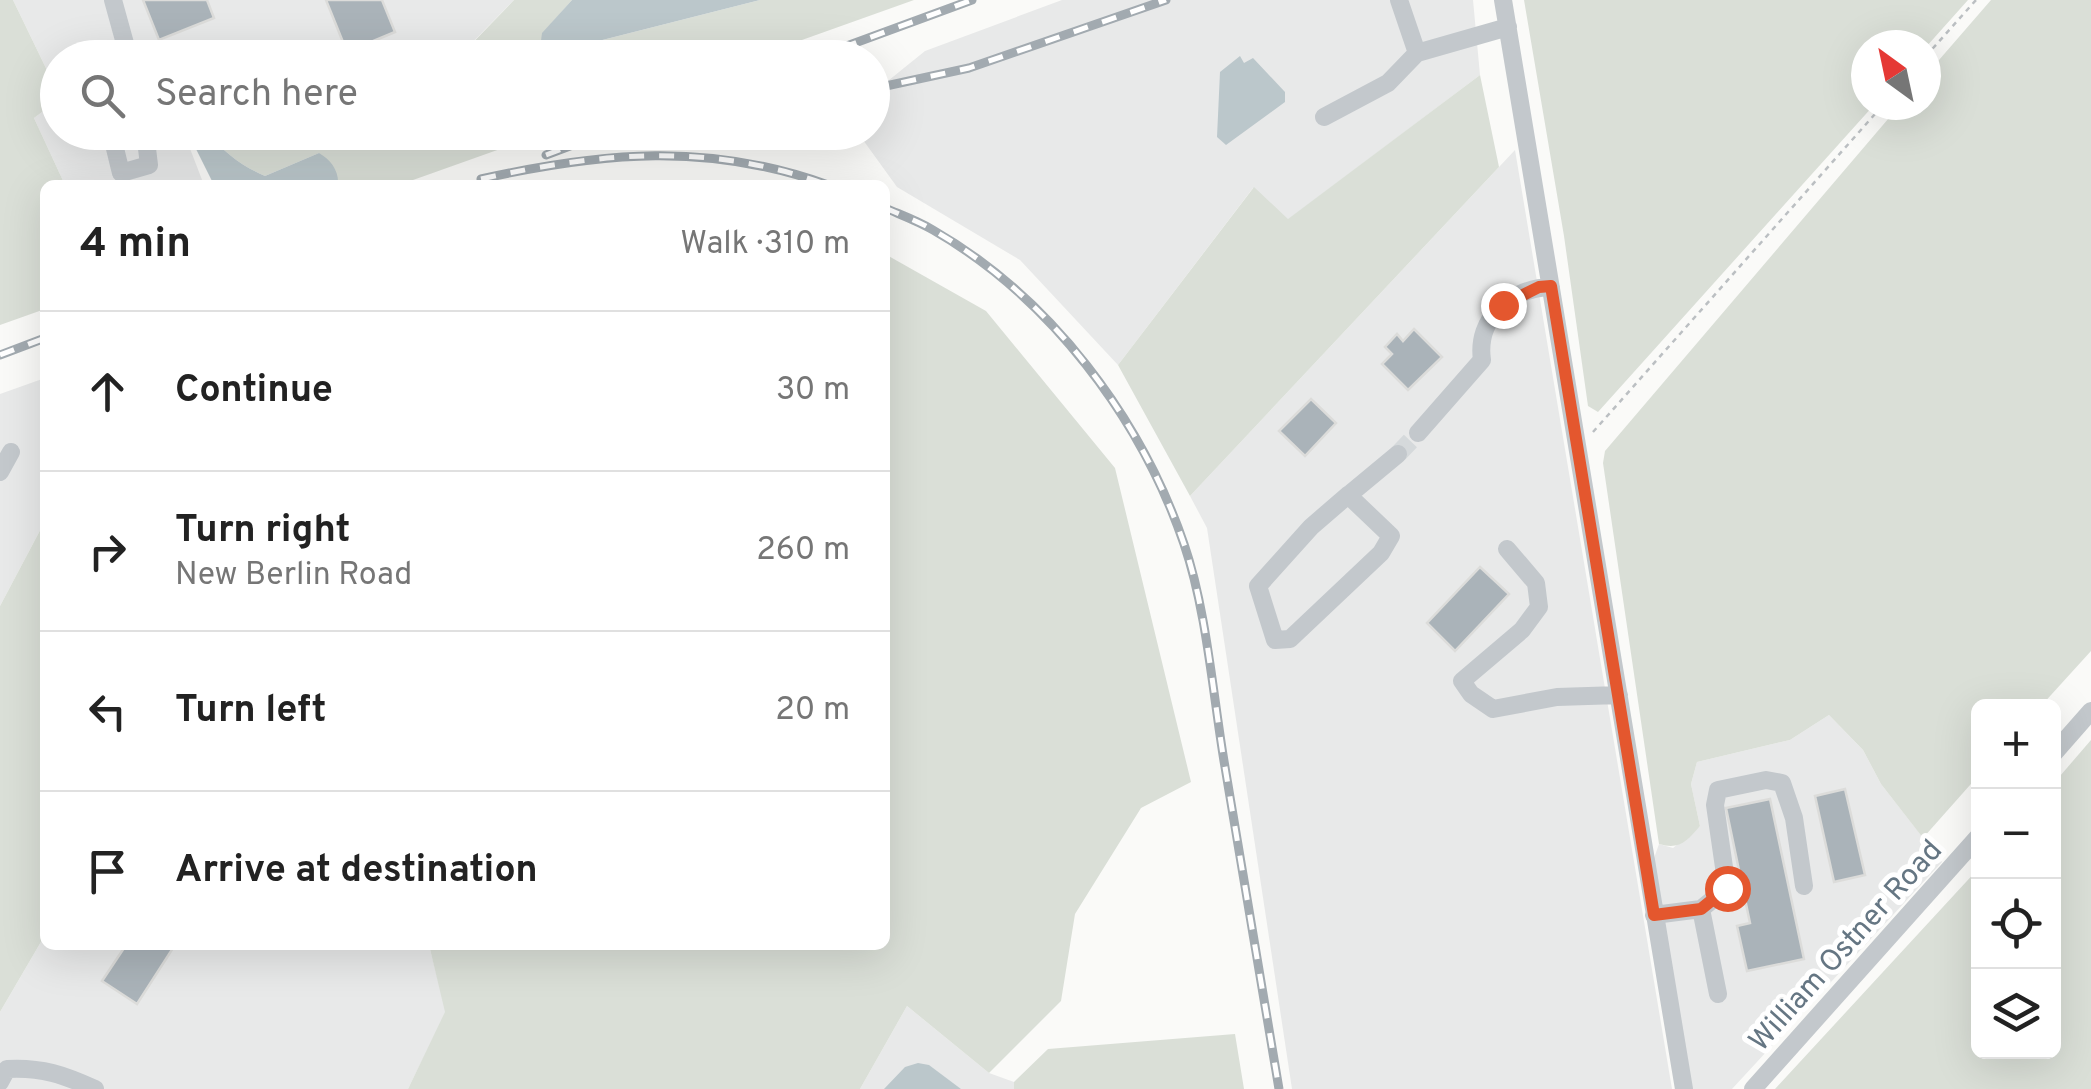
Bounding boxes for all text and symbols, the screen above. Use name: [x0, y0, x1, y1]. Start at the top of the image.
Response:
north arrow: [1851, 30, 1941, 120]
search box: [40, 40, 890, 150]
icon: search: [75, 68, 130, 123]
text: Search here: [155, 71, 358, 120]
text: 4 min: [80, 219, 191, 272]
text: Walk · 310 m: [680, 225, 850, 265]
route end: [1481, 283, 1527, 329]
icon: ahead: [80, 364, 135, 419]
text: Continue: [175, 367, 333, 416]
text: 30 m: [776, 371, 850, 411]
text: Turn right: [175, 507, 350, 556]
icon: right: [80, 524, 135, 579]
text: 260 m: [756, 531, 850, 571]
text: New Berlin Road: [175, 556, 412, 596]
icon: left: [80, 684, 135, 739]
text: Turn left: [175, 687, 327, 736]
text: 20 m: [775, 691, 850, 731]
map controls: [1971, 699, 2061, 1059]
button: +: [1971, 699, 2061, 789]
button: −: [1971, 789, 2061, 879]
street label: William Ostner Road: [1742, 833, 1952, 1060]
icon: arrive: [80, 844, 135, 899]
text: Arrive at destination: [175, 847, 538, 896]
route start: [1705, 866, 1751, 912]
button: locate: [1971, 879, 2061, 969]
button: layers: [1971, 969, 2061, 1059]

